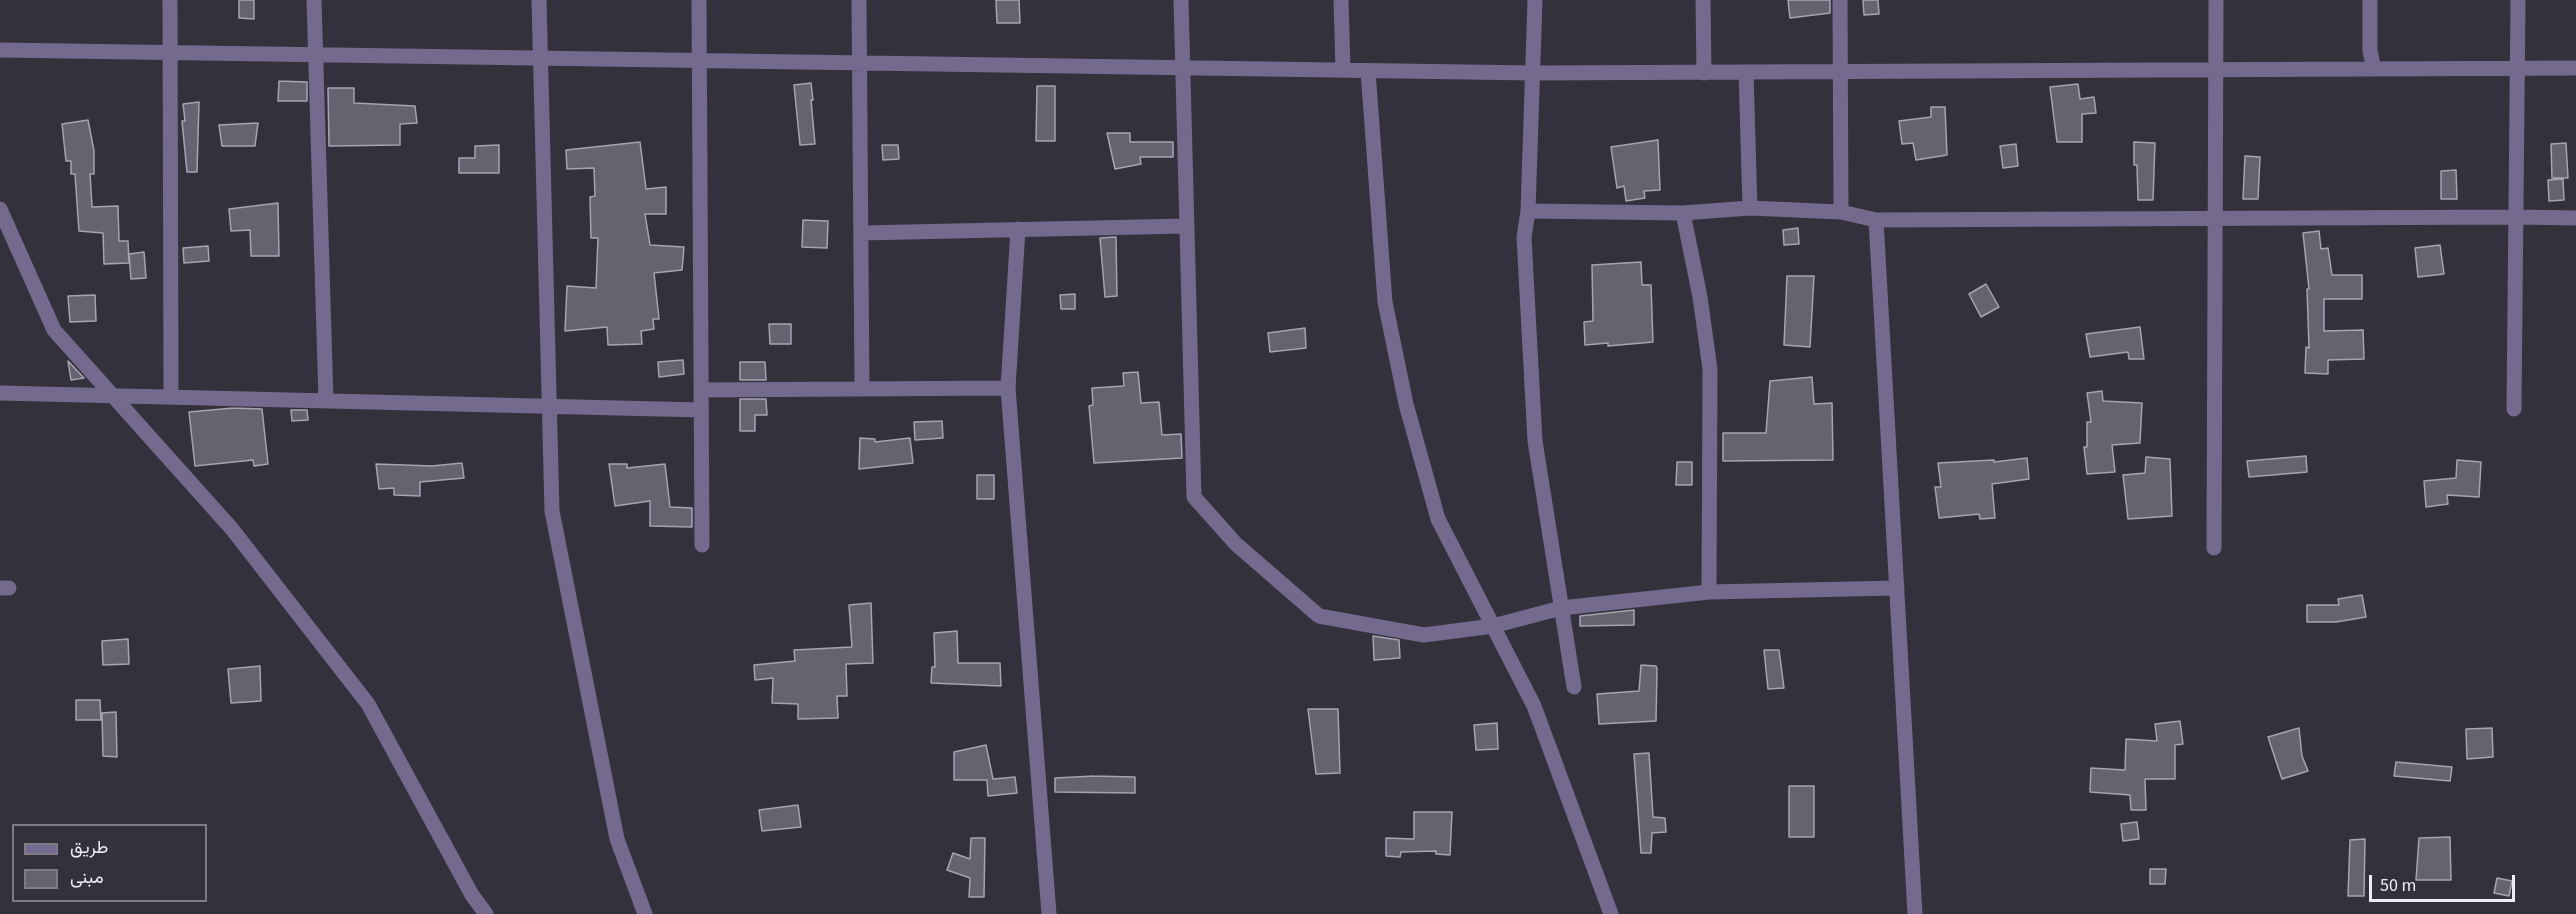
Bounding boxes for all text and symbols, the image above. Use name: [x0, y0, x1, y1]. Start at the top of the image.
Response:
legend: [12, 824, 207, 902]
text: طريق: [70, 835, 108, 860]
scale bar: [2372, 863, 2518, 901]
text: مبنى: [70, 865, 104, 890]
text: 50 m: [2380, 873, 2416, 898]

